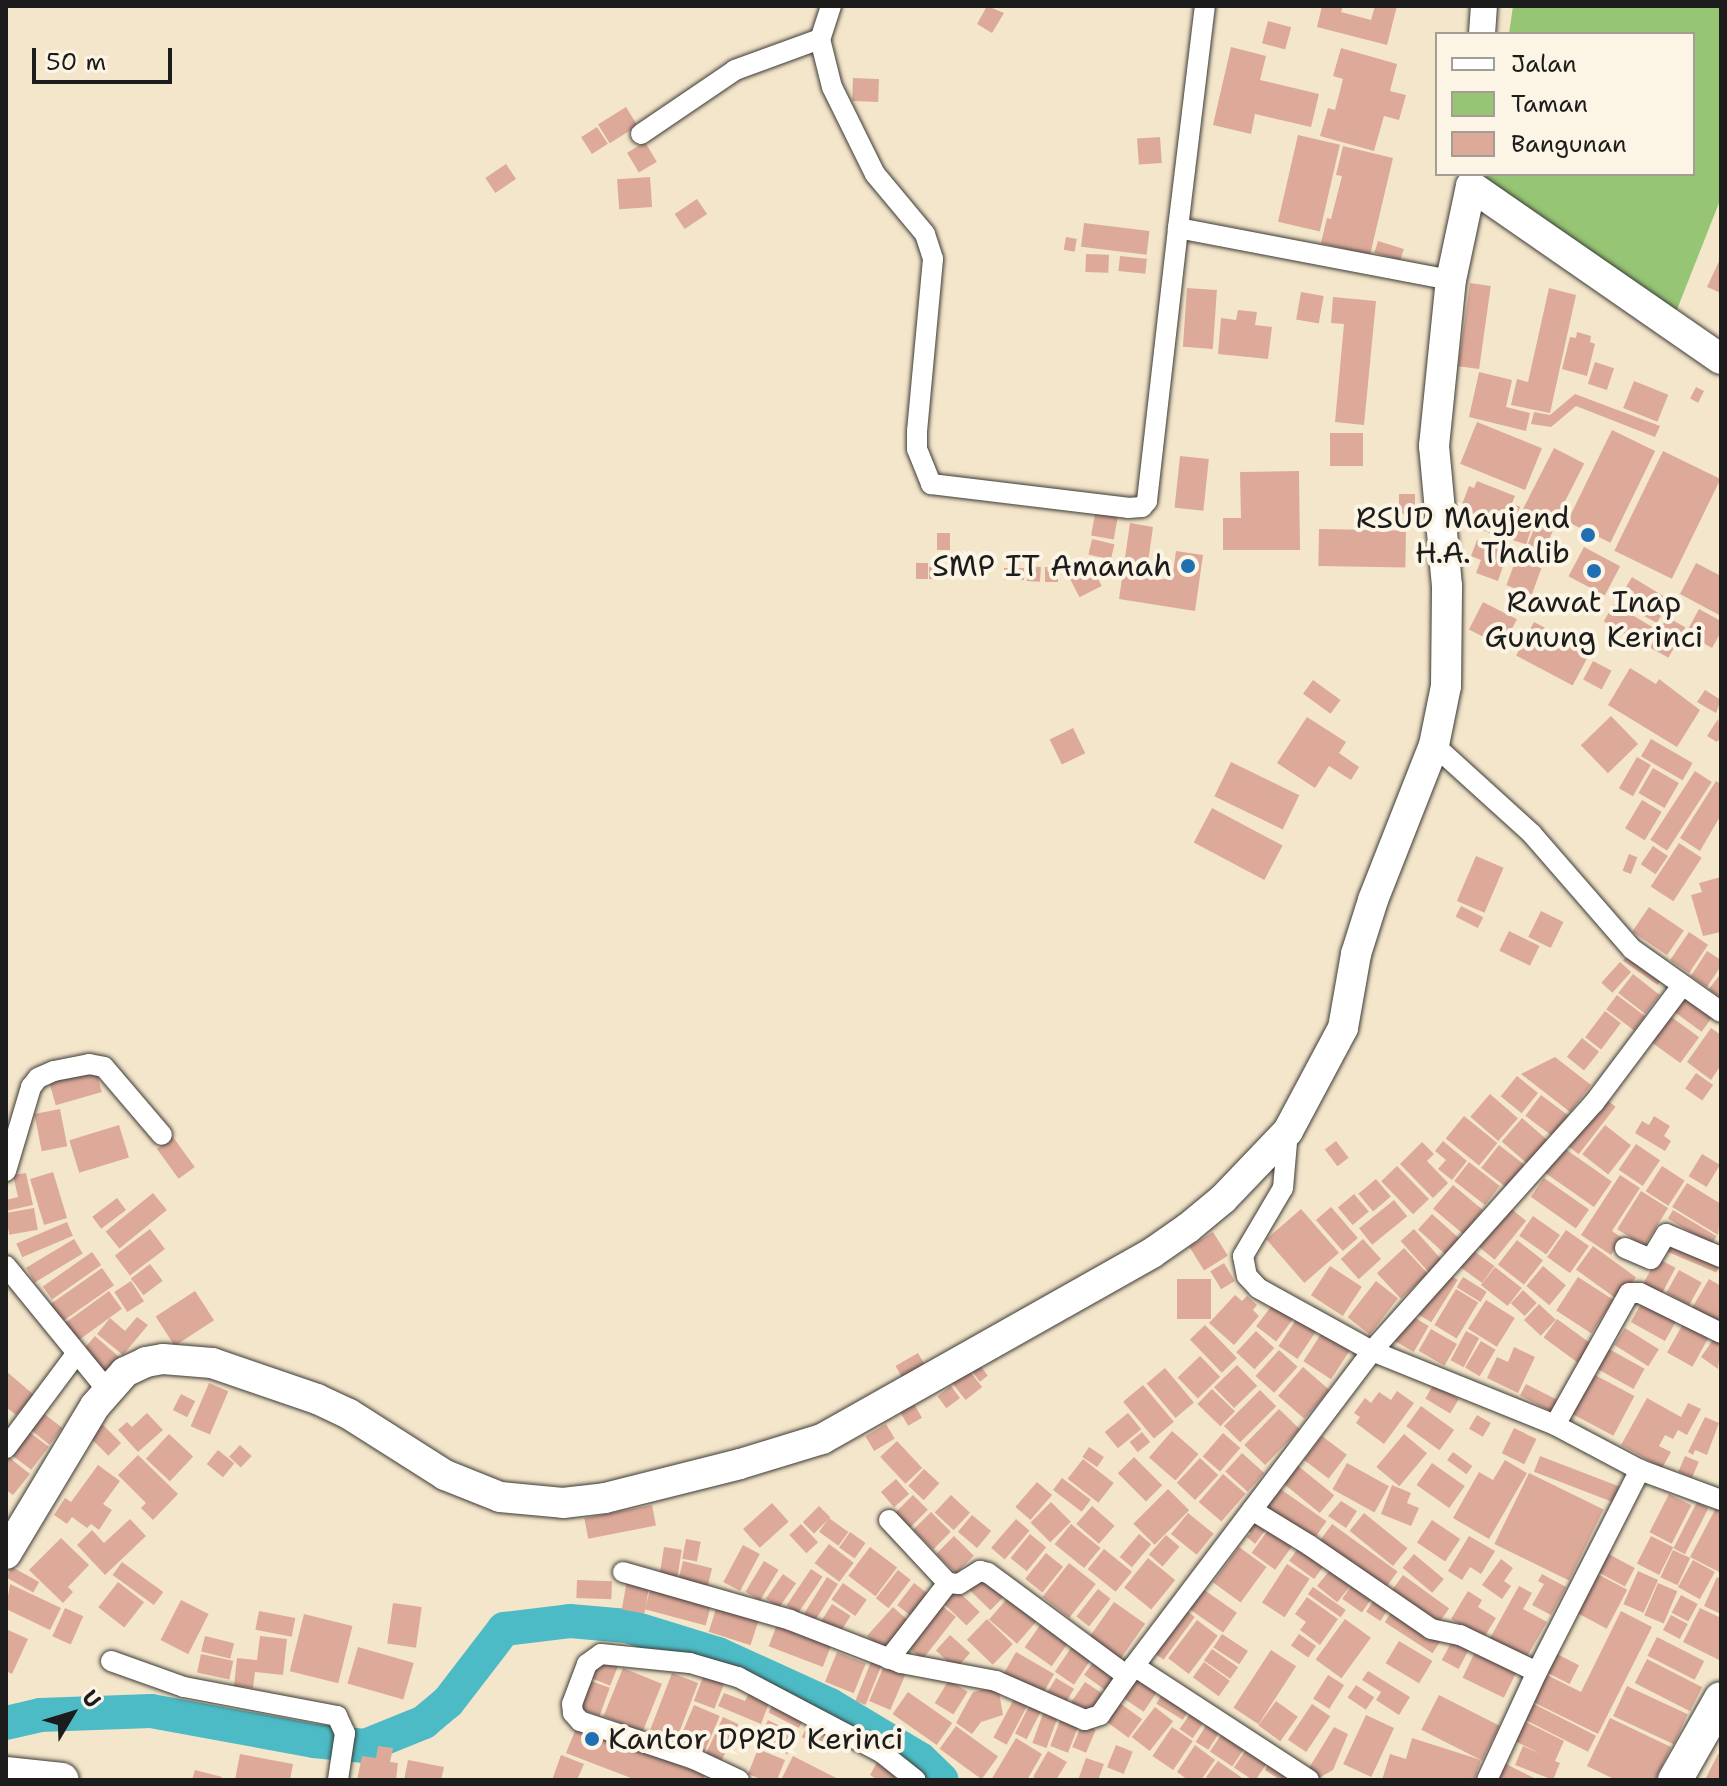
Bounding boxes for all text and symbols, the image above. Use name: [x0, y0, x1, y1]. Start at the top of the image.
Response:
scale bar: [36, 32, 176, 82]
legend: [1435, 32, 1695, 176]
text: 50 m: [46, 46, 106, 78]
text: Jalan: [1511, 48, 1577, 80]
text: Taman: [1511, 88, 1588, 120]
text: Bangunan: [1511, 128, 1627, 160]
place label: RSUD Mayjend H.A. Thalib: [1356, 500, 1570, 570]
marker: RSUD Mayjend H.A. Thalib: [1577, 524, 1599, 546]
place label: SMP IT Amanah: [932, 548, 1172, 584]
marker: SMP IT Amanah: [1179, 557, 1197, 575]
marker: Rawat Inap Gunung Kerinci: [1585, 562, 1603, 580]
place label: Rawat Inap Gunung Kerinci: [1485, 584, 1703, 654]
north arrow: [32, 1674, 112, 1754]
text: U: [75, 1684, 107, 1714]
place label: Kantor DPRD Kerinci: [608, 1721, 904, 1757]
marker: Kantor DPRD Kerinci: [583, 1730, 601, 1748]

